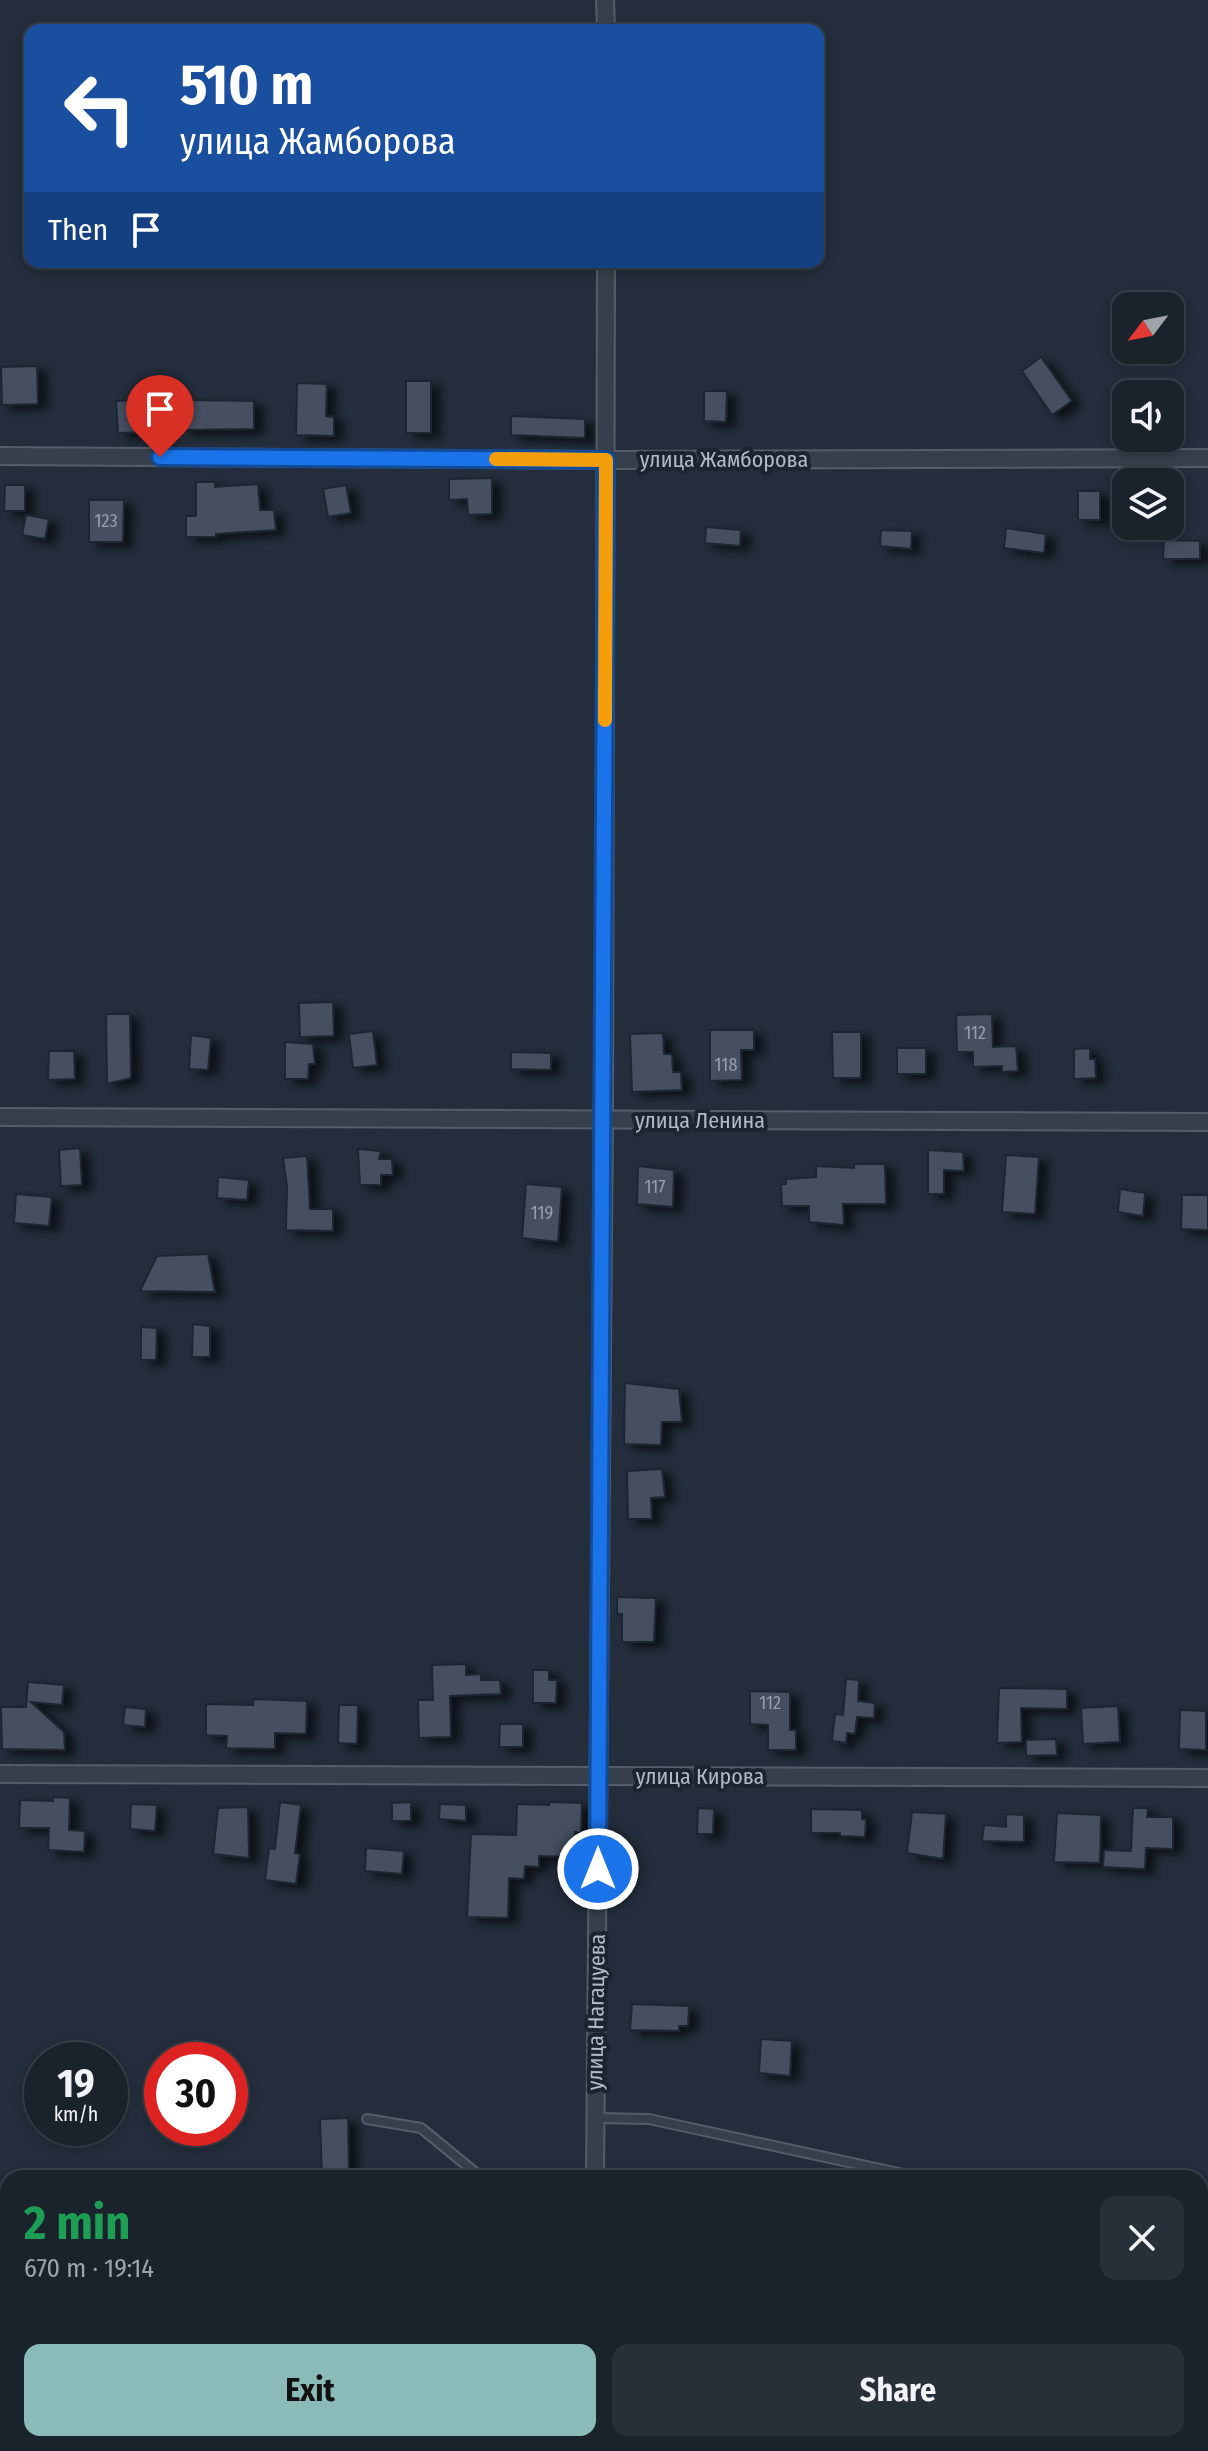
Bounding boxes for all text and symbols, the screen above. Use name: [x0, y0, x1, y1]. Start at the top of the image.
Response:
text: 510 m: [180, 52, 313, 119]
icon: left: [48, 56, 152, 160]
text: улица Жамборова: [180, 120, 456, 164]
icon: arrive: [124, 208, 168, 252]
text: Then: [48, 212, 108, 248]
north arrow: [1112, 292, 1184, 364]
map controls: [1112, 292, 1184, 540]
pin: [126, 375, 194, 457]
button: sound: [1112, 380, 1184, 452]
icon: arrive: [138, 387, 182, 431]
street label: улица Жамборова: [640, 446, 808, 473]
button: layers: [1112, 468, 1184, 540]
house number: 123: [94, 510, 118, 532]
house number: 112: [964, 1022, 986, 1044]
house number: 118: [715, 1054, 737, 1076]
street label: улица Ленина: [635, 1107, 765, 1134]
house number: 117: [644, 1176, 666, 1198]
house number: 119: [531, 1202, 553, 1224]
house number: 112: [759, 1692, 781, 1714]
street label: улица Кирова: [636, 1763, 764, 1790]
position arrow: [556, 1827, 640, 1911]
street label: улица Нагацуева: [581, 1934, 611, 2090]
speed limit sign: 30: [144, 2042, 248, 2146]
text: 19: [57, 2060, 95, 2108]
text: km/h: [54, 2102, 98, 2126]
text: 2 min: [24, 2194, 130, 2252]
button: close: [1100, 2196, 1184, 2280]
text: 670 m · 19:14: [24, 2253, 154, 2284]
button: Exit: [24, 2344, 596, 2436]
button: Share: [612, 2344, 1184, 2436]

